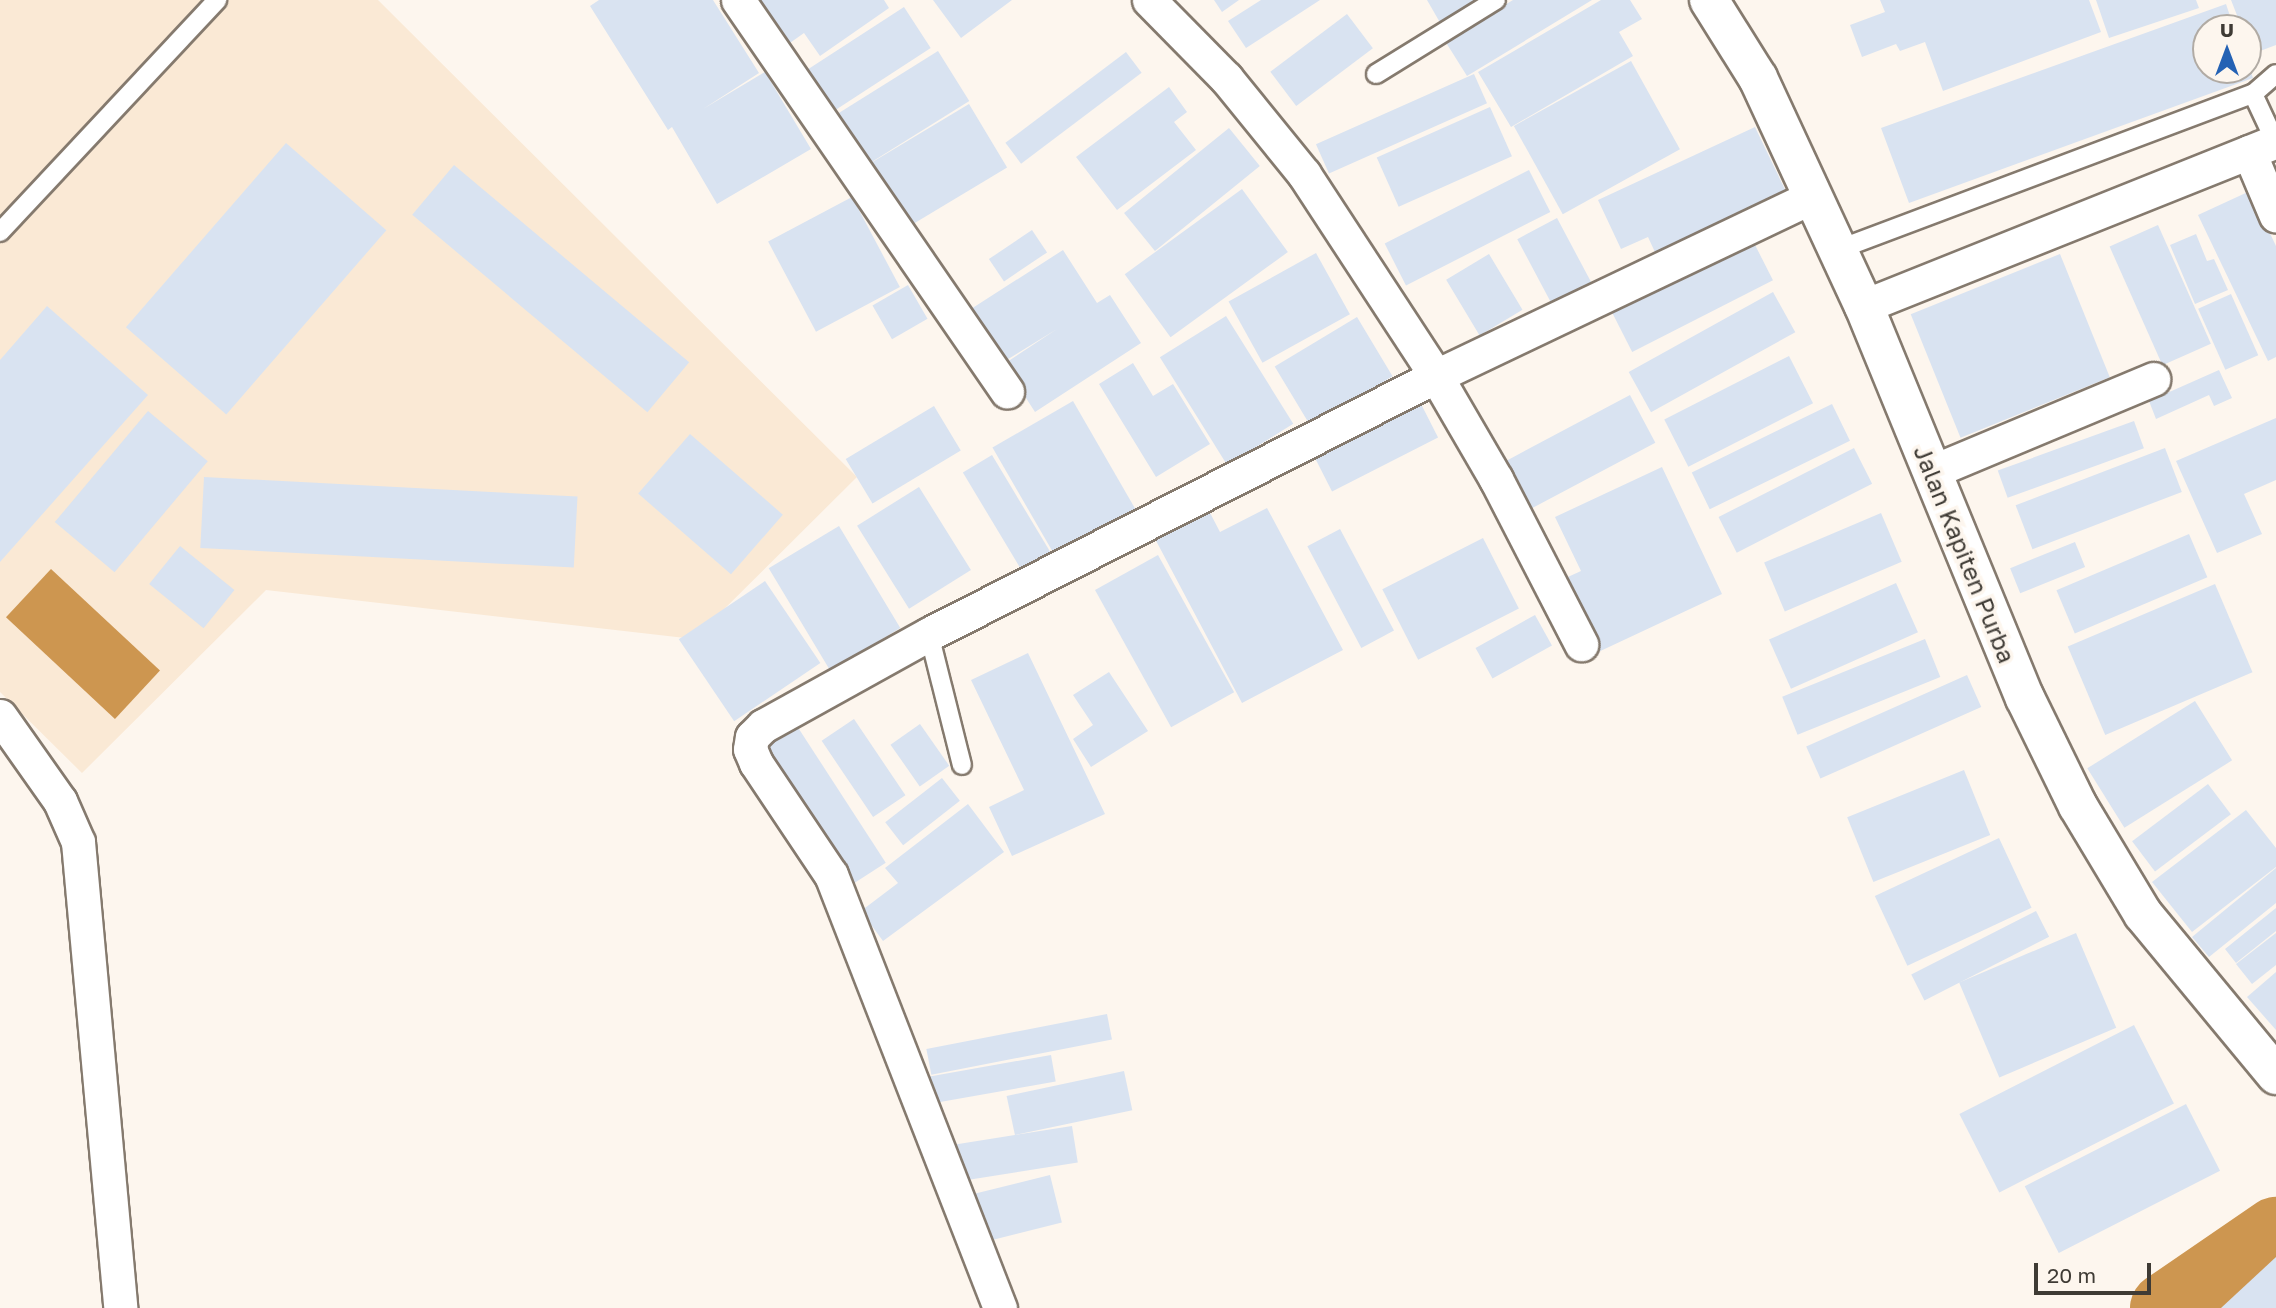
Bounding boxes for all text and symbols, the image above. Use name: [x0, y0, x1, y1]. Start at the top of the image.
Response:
north arrow: [2192, 14, 2262, 84]
text: U: [2220, 18, 2234, 41]
street label: Jalan Kapiten Purba: [1908, 441, 2022, 667]
scale bar: [2038, 1248, 2155, 1292]
text: 20 m: [2047, 1262, 2096, 1288]

